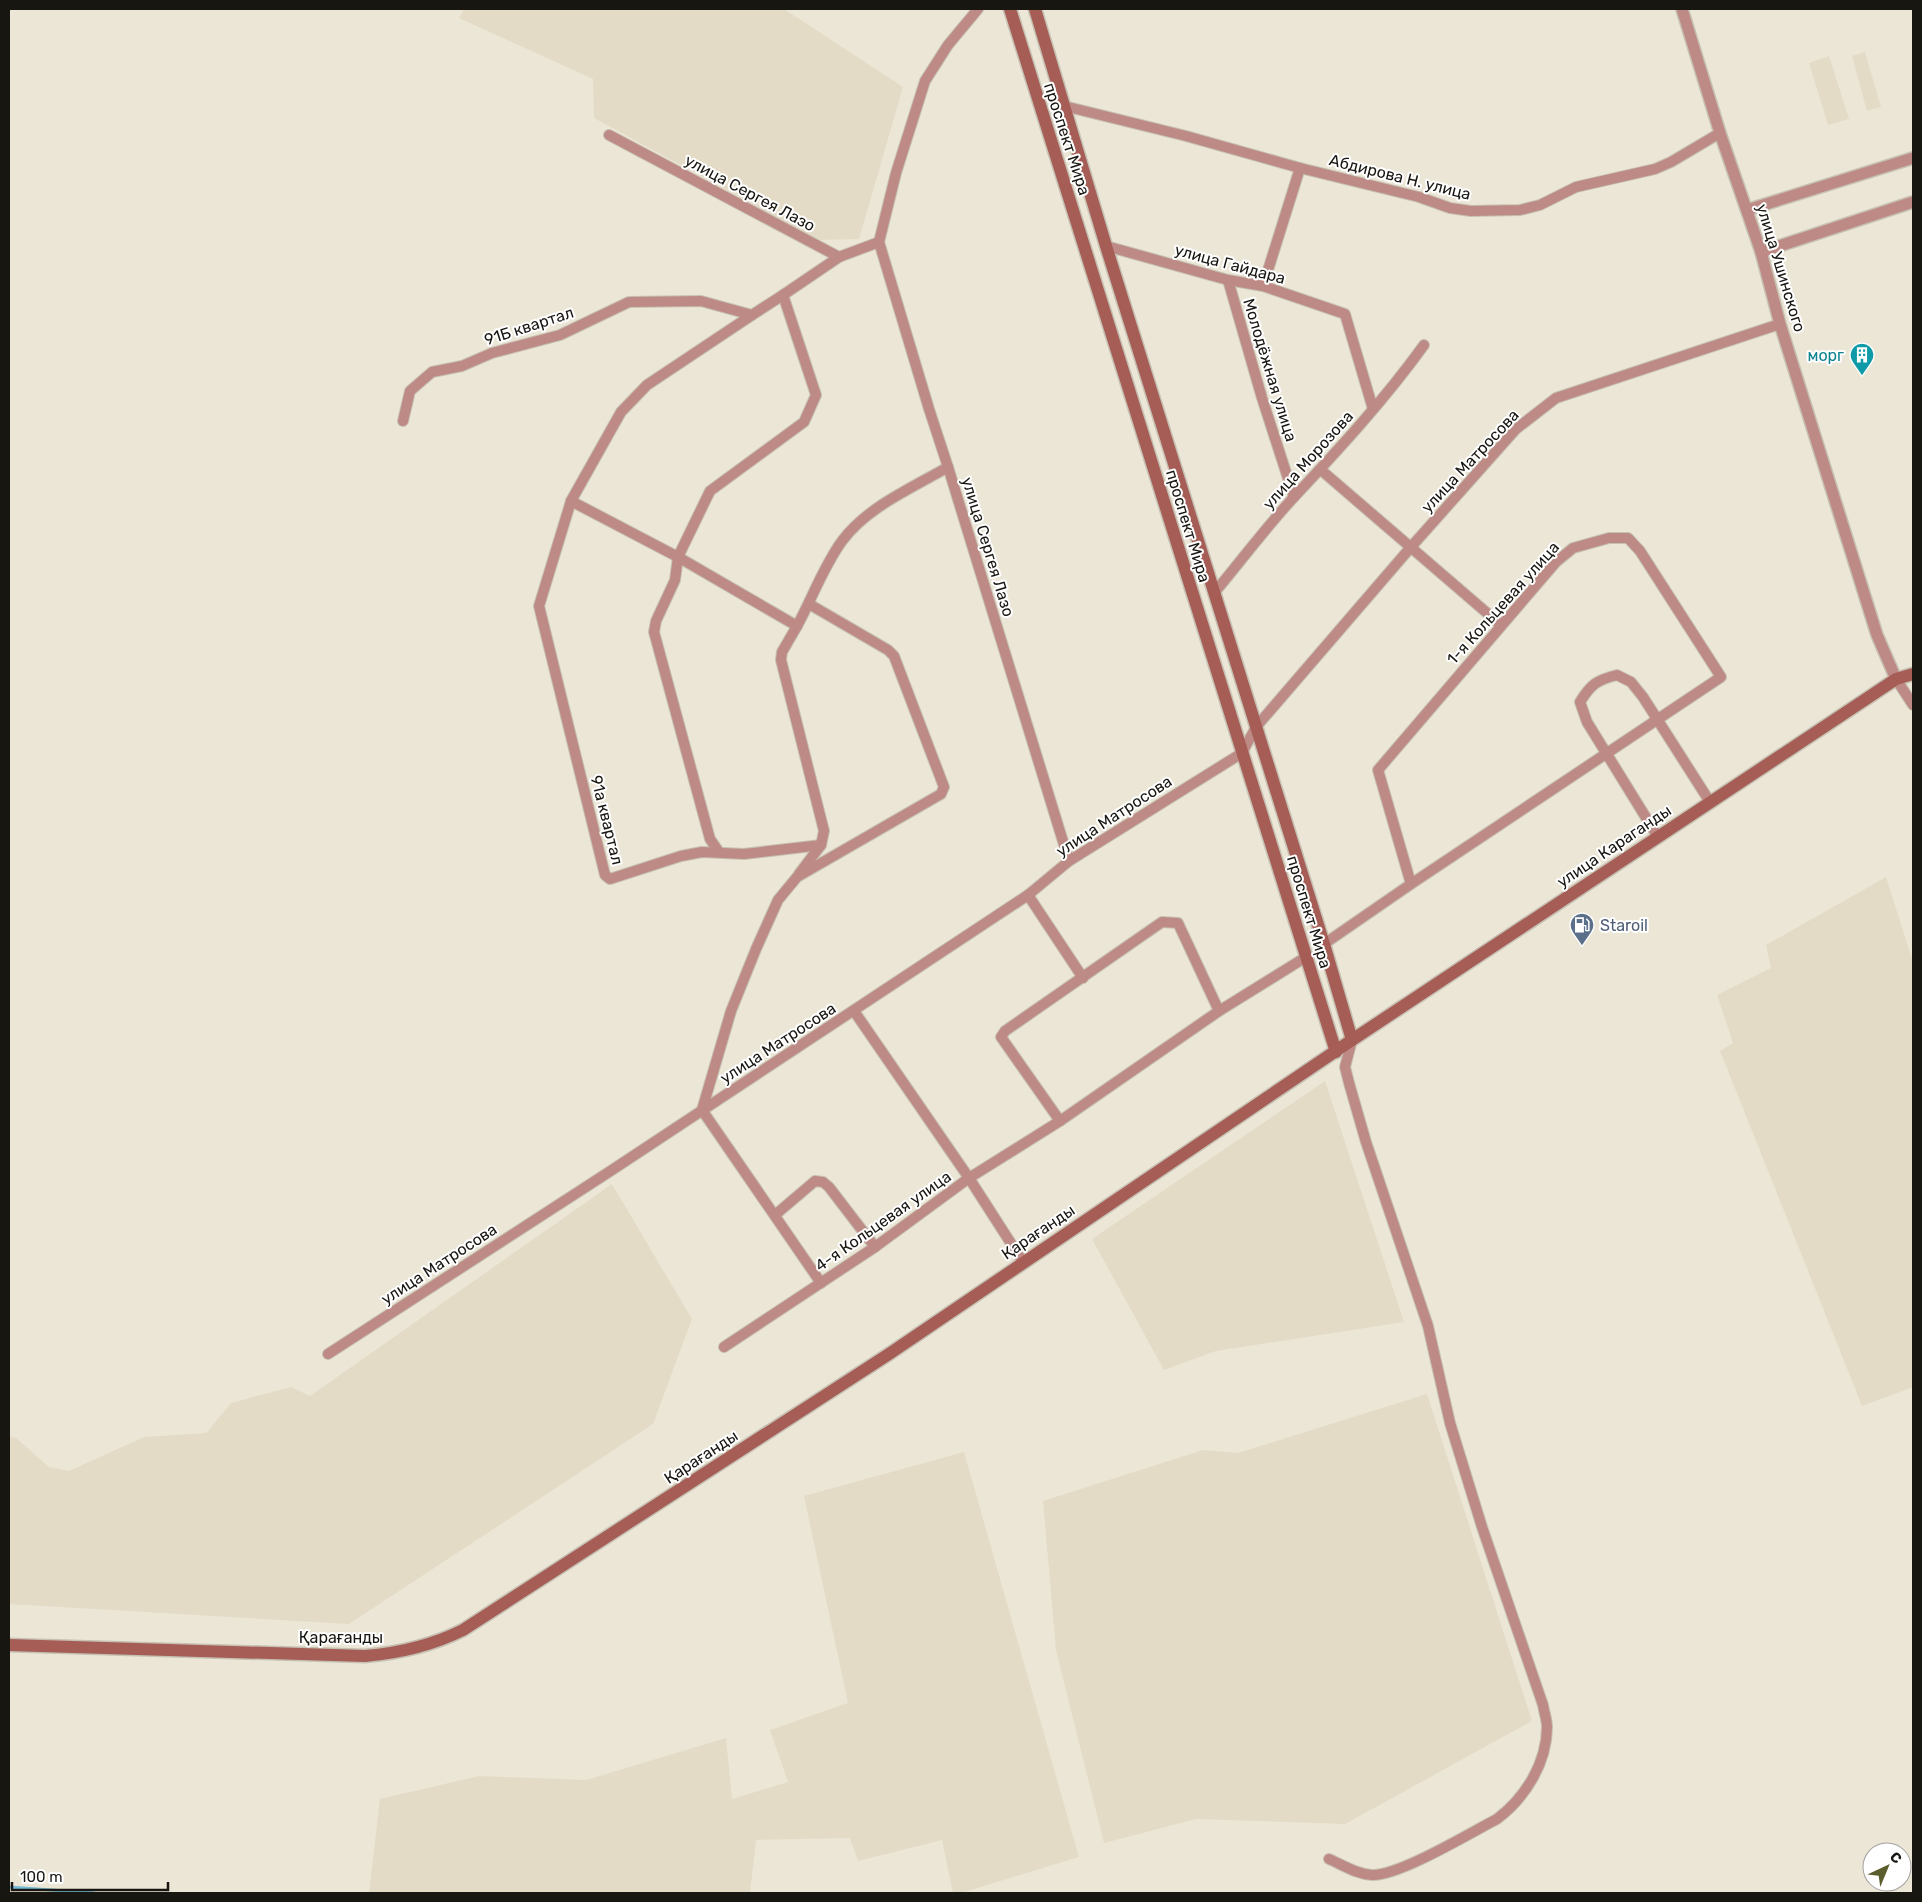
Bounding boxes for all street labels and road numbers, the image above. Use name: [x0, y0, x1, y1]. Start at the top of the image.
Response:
street label: проспект Мира: [1040, 80, 1094, 198]
street label: Абдирова Н. улица: [1327, 150, 1473, 204]
street label: улица Сергея Лазо: [682, 151, 818, 235]
street label: улица Ушинского: [1752, 202, 1810, 334]
street label: улица Гайдара: [1173, 240, 1287, 288]
street label: Молодёжная улица: [1239, 296, 1301, 444]
street label: 91Б квартал: [482, 303, 576, 349]
street label: улица Матросова: [1417, 405, 1523, 517]
street label: улица Морозова: [1259, 407, 1357, 513]
street label: проспект Мира: [1162, 467, 1214, 585]
street label: улица Сергея Лазо: [958, 475, 1018, 619]
street label: 1-я Кольцевая улица: [1443, 538, 1563, 668]
street label: улица Матросова: [1053, 771, 1175, 861]
street label: 91а квартал: [587, 773, 627, 867]
street label: улица Караганды: [1553, 801, 1675, 891]
street label: проспект Мира: [1283, 853, 1335, 971]
street label: улица Матросова: [717, 998, 839, 1088]
street label: 4-я Кольцевая улица: [811, 1167, 955, 1275]
street label: Қарағанды: [998, 1201, 1078, 1263]
street label: улица Матросова: [378, 1219, 500, 1309]
street label: Қарағанды: [660, 1426, 742, 1488]
street label: Қарағанды: [299, 1628, 383, 1647]

